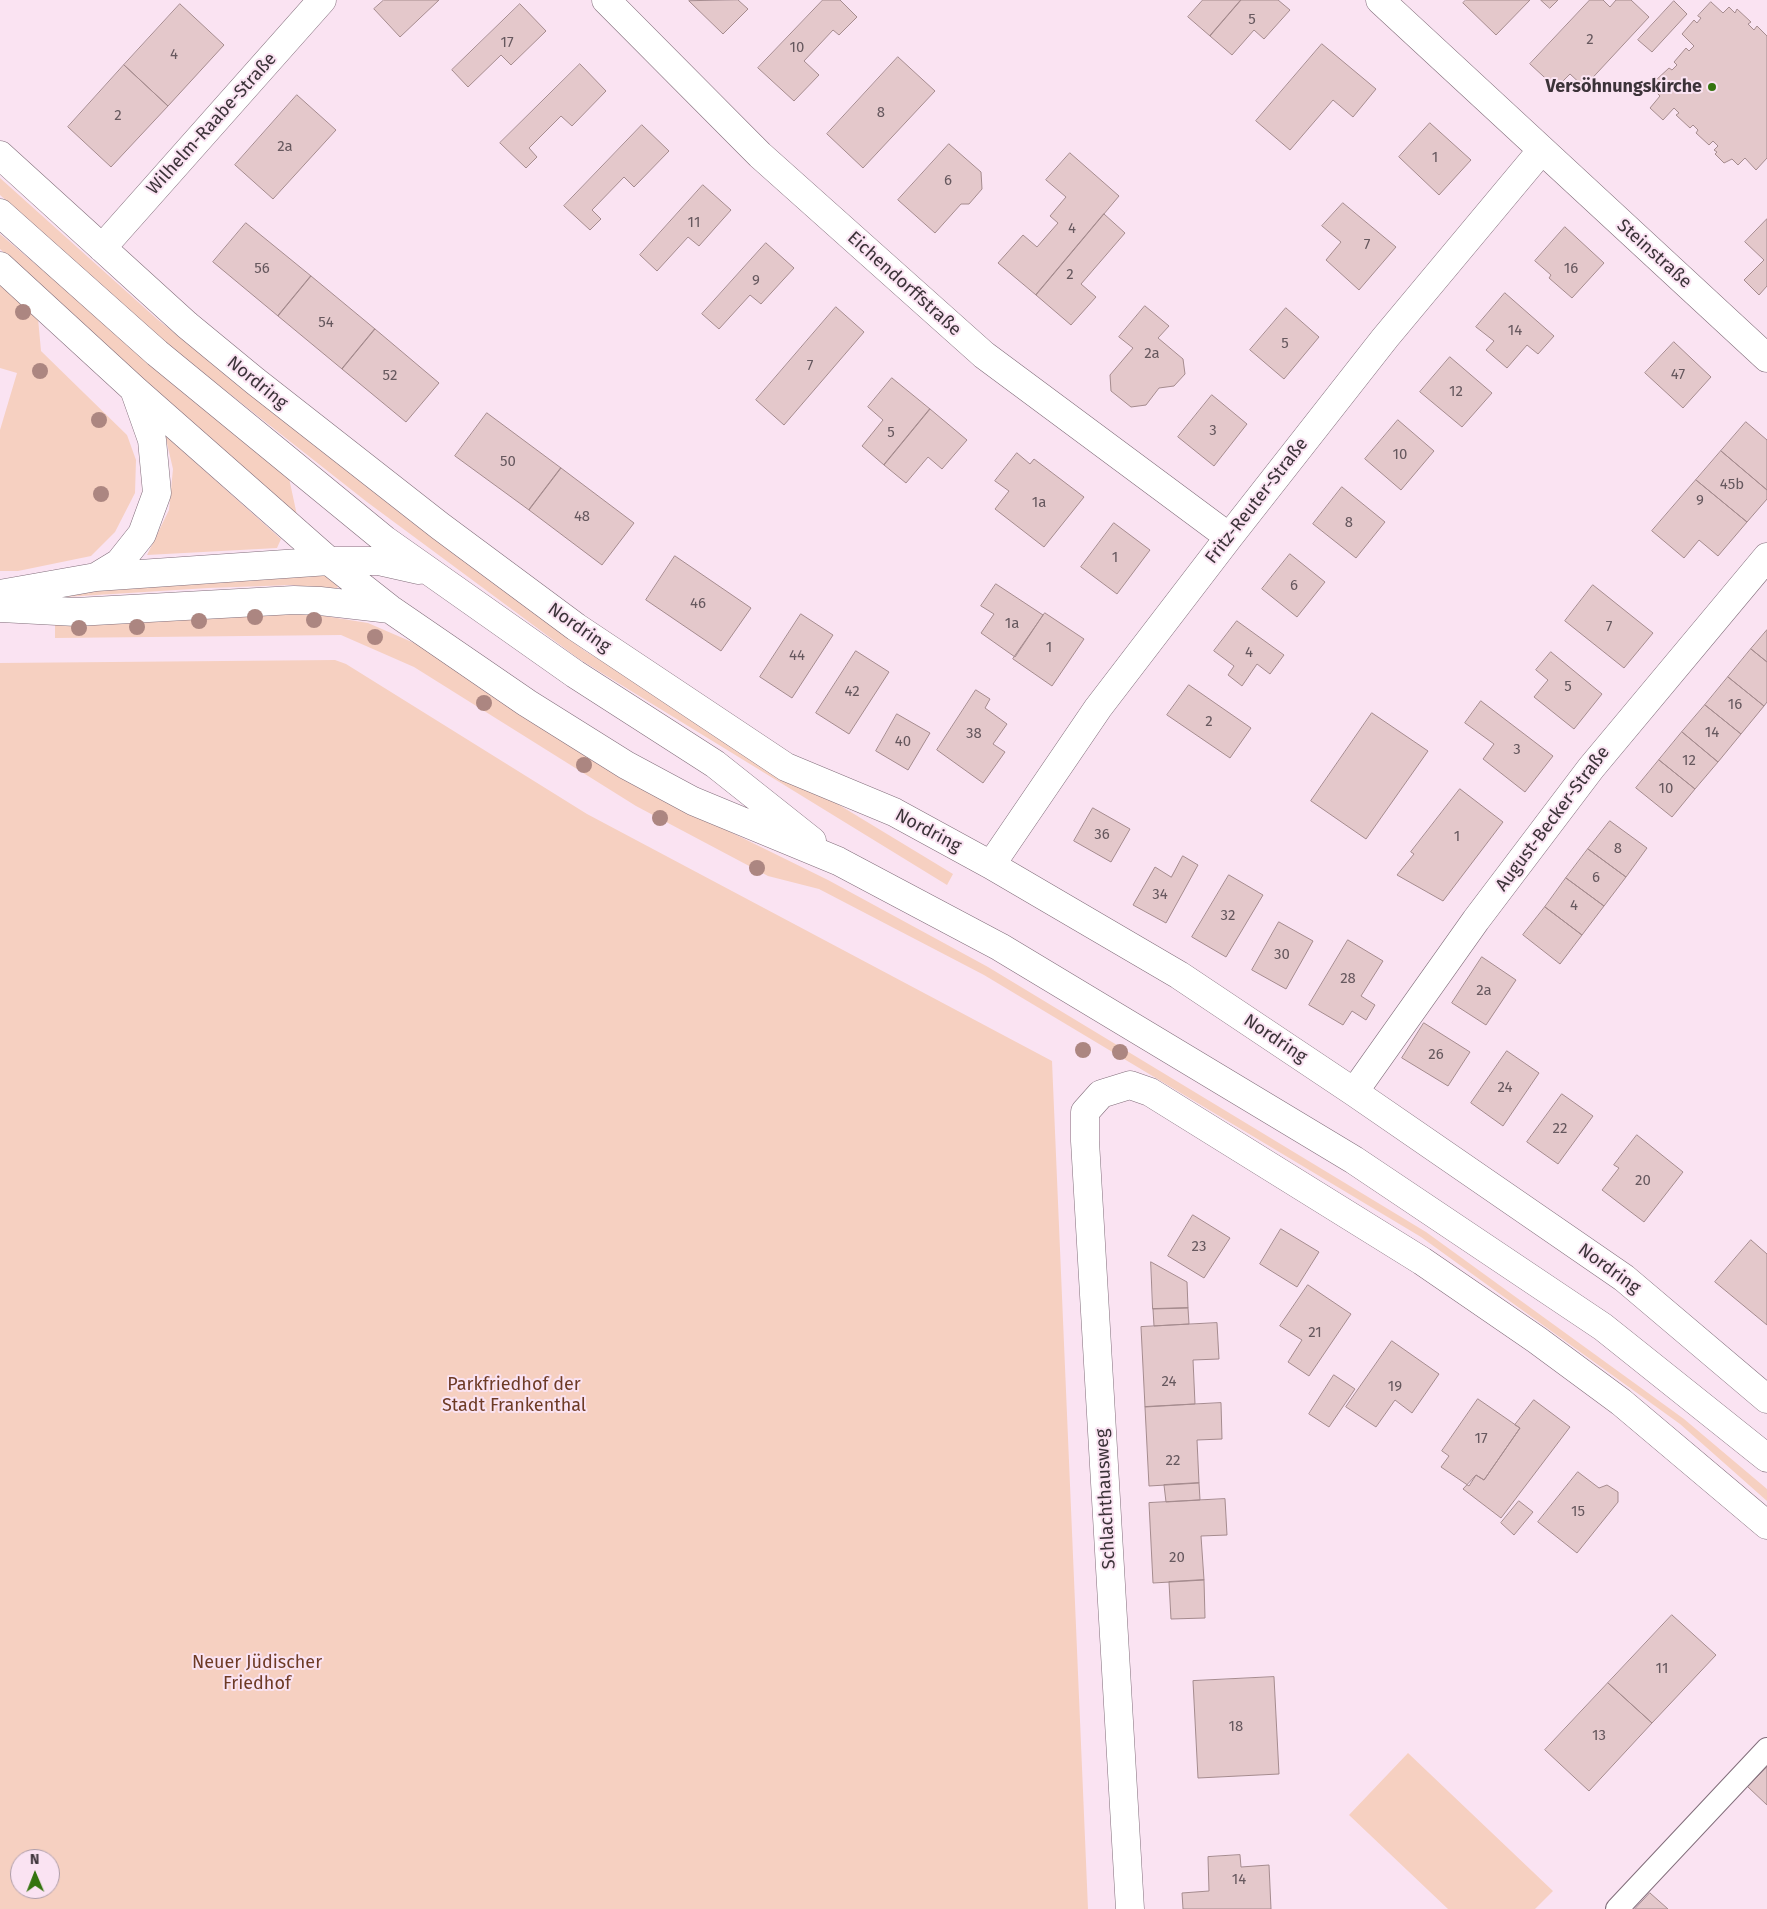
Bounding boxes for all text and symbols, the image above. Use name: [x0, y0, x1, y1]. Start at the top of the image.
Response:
house number: 5: [1248, 11, 1256, 29]
house number: 2: [1586, 31, 1594, 49]
house number: 17: [500, 34, 514, 52]
house number: 10: [790, 39, 804, 57]
house number: 4: [170, 46, 178, 64]
street label: Wilhelm-Raabe-Straße: [143, 49, 281, 199]
place label: Versöhnungskirche: [1546, 76, 1702, 98]
marker: Versöhnungskirche: [1706, 81, 1718, 93]
house number: 8: [877, 104, 885, 122]
house number: 2: [114, 107, 122, 125]
house number: 2a: [277, 138, 293, 156]
house number: 1: [1432, 149, 1438, 167]
house number: 6: [944, 172, 952, 190]
house number: 11: [688, 214, 700, 232]
street label: Steinstraße: [1612, 215, 1696, 293]
house number: 4: [1068, 220, 1076, 238]
street label: Eichendorffstraße: [843, 227, 965, 341]
house number: 7: [1364, 236, 1370, 254]
house number: 56: [254, 260, 270, 278]
house number: 16: [1564, 260, 1578, 278]
house number: 2: [1066, 266, 1074, 284]
house number: 9: [752, 272, 760, 290]
house number: 54: [318, 314, 334, 332]
house number: 14: [1508, 322, 1522, 340]
house number: 5: [1281, 335, 1289, 353]
house number: 2a: [1144, 345, 1160, 363]
street label: Nordring: [222, 352, 292, 414]
house number: 7: [807, 357, 813, 375]
house number: 47: [1671, 366, 1685, 384]
house number: 52: [383, 367, 397, 385]
house number: 12: [1449, 383, 1463, 401]
house number: 3: [1209, 422, 1217, 440]
house number: 5: [887, 424, 895, 442]
street label: Fritz-Reuter-Straße: [1201, 434, 1313, 568]
house number: 10: [1393, 446, 1407, 464]
house number: 50: [500, 453, 516, 471]
house number: 45b: [1720, 476, 1744, 494]
house number: 9: [1696, 492, 1704, 510]
house number: 1a: [1032, 494, 1046, 512]
house number: 48: [574, 508, 590, 526]
house number: 8: [1345, 514, 1353, 532]
house number: 1: [1112, 549, 1118, 567]
house number: 6: [1290, 577, 1298, 595]
house number: 46: [690, 595, 706, 613]
street label: Nordring: [543, 599, 615, 657]
house number: 1a: [1005, 615, 1019, 633]
house number: 7: [1606, 618, 1612, 636]
house number: 1: [1046, 639, 1052, 657]
house number: 4: [1245, 644, 1253, 662]
house number: 44: [789, 647, 805, 665]
house number: 5: [1564, 678, 1572, 696]
house number: 42: [844, 683, 860, 701]
house number: 16: [1728, 696, 1742, 714]
house number: 2: [1205, 713, 1213, 731]
house number: 14: [1705, 724, 1719, 742]
house number: 38: [966, 725, 982, 743]
house number: 40: [895, 733, 911, 751]
house number: 3: [1513, 741, 1521, 759]
street label: August-Becker-Straße: [1491, 742, 1615, 896]
house number: 12: [1682, 752, 1696, 770]
house number: 10: [1659, 780, 1673, 798]
street label: Nordring: [891, 805, 965, 857]
house number: 36: [1094, 826, 1110, 844]
house number: 1: [1454, 828, 1460, 846]
house number: 8: [1614, 840, 1622, 858]
house number: 6: [1592, 869, 1600, 887]
house number: 34: [1152, 886, 1168, 904]
house number: 4: [1570, 897, 1578, 915]
house number: 32: [1221, 907, 1235, 925]
house number: 30: [1274, 946, 1290, 964]
house number: 28: [1340, 970, 1356, 988]
house number: 2a: [1476, 982, 1492, 1000]
street label: Nordring: [1239, 1010, 1311, 1068]
house number: 26: [1428, 1046, 1444, 1064]
house number: 24: [1498, 1079, 1512, 1097]
house number: 22: [1553, 1120, 1567, 1138]
house number: 20: [1635, 1172, 1651, 1190]
house number: 23: [1192, 1238, 1206, 1256]
street label: Nordring: [1574, 1239, 1644, 1299]
house number: 21: [1308, 1324, 1322, 1342]
house number: 24: [1162, 1373, 1176, 1391]
park label: Parkfriedhof der Stadt Frankenthal: [442, 1374, 586, 1416]
house number: 19: [1388, 1378, 1402, 1396]
street label: Schlachthausweg: [1092, 1428, 1120, 1570]
house number: 17: [1474, 1430, 1488, 1448]
house number: 22: [1166, 1452, 1180, 1470]
house number: 15: [1571, 1503, 1585, 1521]
house number: 20: [1169, 1549, 1185, 1567]
park label: Neuer Jüdischer Friedhof: [192, 1652, 322, 1695]
house number: 11: [1656, 1660, 1668, 1678]
house number: 18: [1229, 1718, 1243, 1736]
house number: 13: [1592, 1727, 1606, 1745]
north arrow: [10, 1849, 60, 1899]
text: N: [30, 1851, 40, 1868]
house number: 14: [1232, 1871, 1246, 1889]

